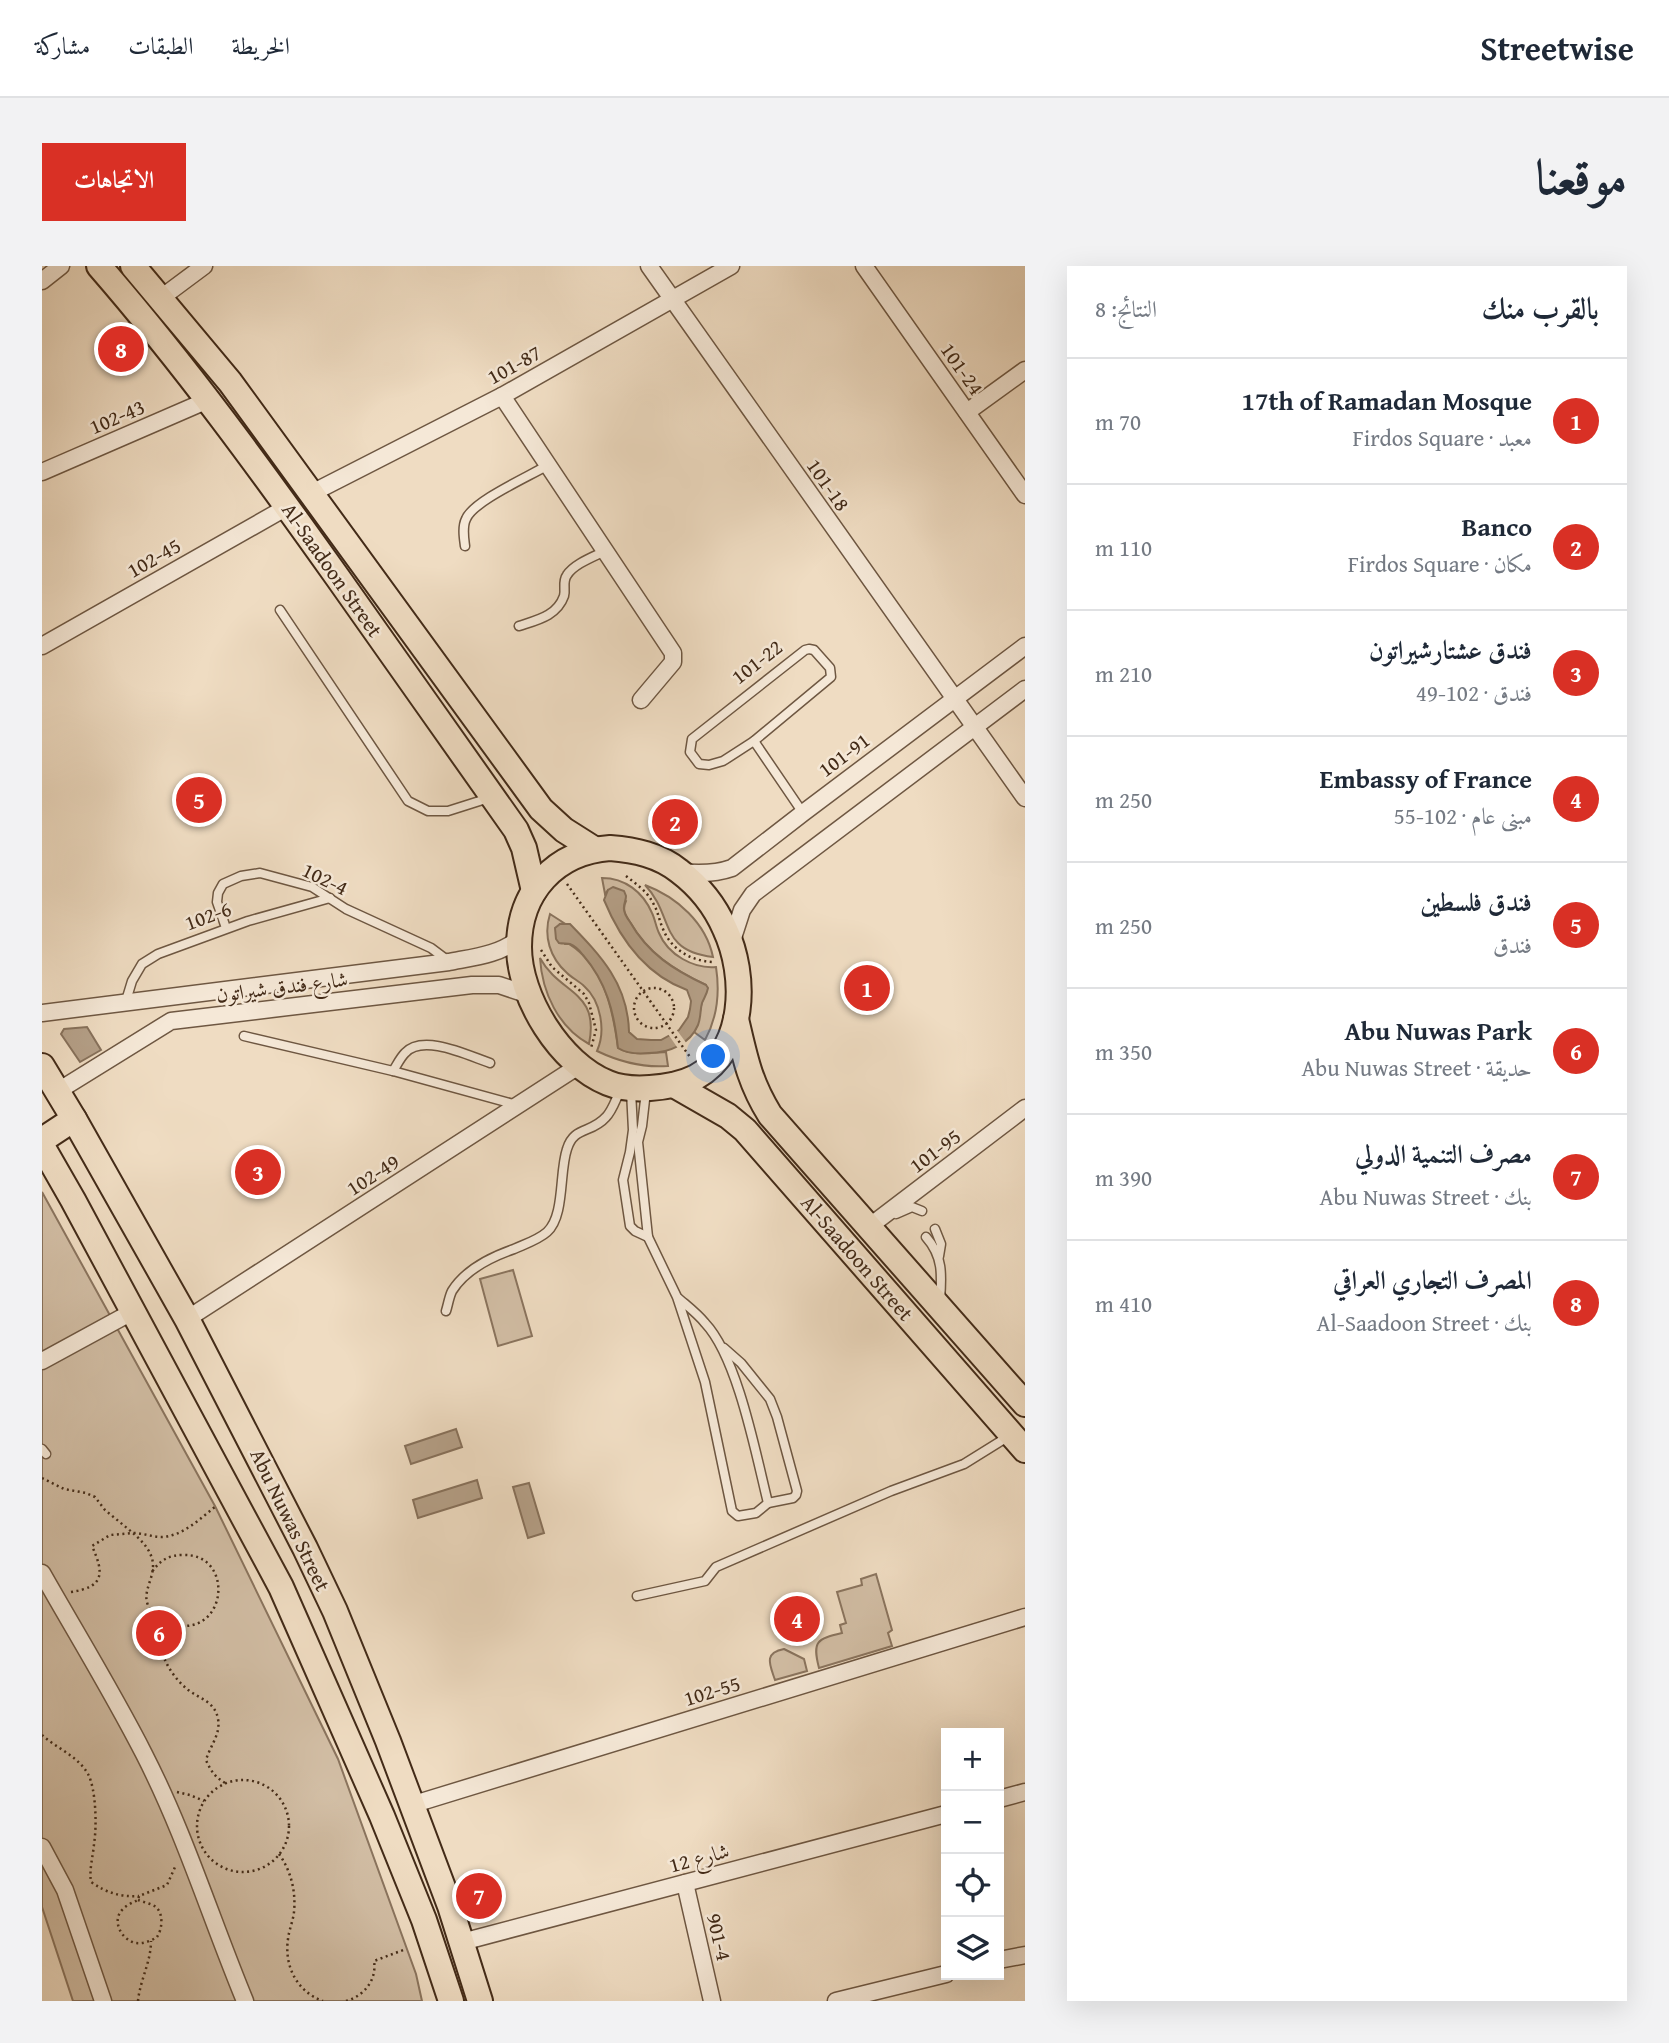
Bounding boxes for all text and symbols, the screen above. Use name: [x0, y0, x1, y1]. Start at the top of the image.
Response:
text: Streetwise: [1480, 24, 1634, 72]
text: مشاركة: [35, 28, 90, 63]
text: الطبقات: [128, 28, 194, 63]
text: الخريطة: [232, 28, 290, 63]
text: موقعنا: [1535, 140, 1627, 212]
button: الاتجاهات: [42, 143, 186, 221]
text: بالقرب منك: [1482, 286, 1599, 330]
text: النتائج: 8: [1095, 292, 1157, 325]
pin: 8: [98, 323, 144, 375]
street label: 101-24: [933, 336, 992, 401]
street label: 101-87: [481, 337, 547, 392]
text: 17th of Ramadan Mosque: [1242, 381, 1532, 420]
street label: 102-43: [84, 391, 149, 442]
text: 70 m: [1095, 405, 1141, 438]
text: 1: [1570, 405, 1582, 438]
text: معبد · Firdos Square: [1353, 421, 1532, 454]
street label: 101-18: [799, 452, 858, 517]
street label: Al-Saadoon Street: [274, 496, 391, 644]
text: Banco: [1461, 507, 1532, 546]
street label: 102-45: [121, 530, 187, 585]
text: 110 m: [1095, 531, 1152, 564]
text: 2: [1570, 531, 1582, 564]
text: مكان · Firdos Square: [1348, 547, 1532, 580]
text: فندق عشتارشيراتون: [1369, 630, 1532, 669]
street label: 101-22: [724, 632, 789, 692]
text: 210 m: [1095, 657, 1152, 690]
text: 3: [1570, 657, 1582, 690]
text: فندق · 102-49: [1416, 676, 1532, 709]
street label: 101-91: [811, 725, 876, 784]
text: Embassy of France: [1320, 759, 1532, 798]
pin: 5: [176, 774, 222, 826]
text: 250 m: [1095, 783, 1152, 816]
text: 4: [1570, 783, 1582, 816]
pin: 2: [652, 796, 698, 848]
text: مبنى عام · 102-55: [1394, 799, 1532, 832]
street label: 102-4: [297, 854, 353, 903]
text: فندق فلسطين: [1421, 882, 1532, 921]
street label: 102-6: [180, 893, 236, 938]
text: 250 m: [1095, 909, 1152, 942]
text: 5: [1570, 909, 1582, 942]
text: فندق: [1493, 928, 1532, 961]
pin: 1: [844, 962, 890, 1014]
street label: شارع فندق شيراتون: [214, 963, 350, 1013]
text: Abu Nuwas Park: [1344, 1011, 1532, 1050]
text: 350 m: [1095, 1035, 1152, 1068]
text: 6: [1570, 1035, 1582, 1068]
your location: [696, 1039, 730, 1073]
text: حديقة · Abu Nuwas Street: [1301, 1051, 1532, 1084]
street label: 101-95: [902, 1121, 967, 1180]
text: مصرف التنمية الدولي: [1355, 1134, 1532, 1173]
pin: 3: [235, 1146, 281, 1198]
street label: 102-49: [340, 1146, 405, 1203]
text: 390 m: [1095, 1161, 1152, 1194]
text: 7: [1570, 1161, 1582, 1194]
text: بنك · Abu Nuwas Street: [1320, 1180, 1532, 1213]
street label: Al-Saadoon Street: [794, 1188, 921, 1328]
text: المصرف التجاري العراقي: [1333, 1260, 1532, 1299]
text: 410 m: [1095, 1287, 1152, 1320]
text: 8: [1570, 1287, 1582, 1320]
text: بنك · Al-Saadoon Street: [1316, 1306, 1532, 1339]
street label: Abu Nuwas Street: [242, 1443, 339, 1597]
pin: 4: [774, 1593, 820, 1645]
pin: 6: [136, 1607, 182, 1659]
street label: 102-55: [680, 1667, 744, 1714]
map controls: [941, 1728, 1004, 1980]
button: +: [941, 1728, 1004, 1791]
button: −: [941, 1791, 1004, 1854]
street label: شارع 12: [665, 1835, 733, 1883]
button: locate: [941, 1854, 1004, 1917]
pin: 7: [456, 1870, 502, 1922]
street label: 901-4: [699, 1910, 740, 1964]
button: layers: [941, 1917, 1004, 1980]

